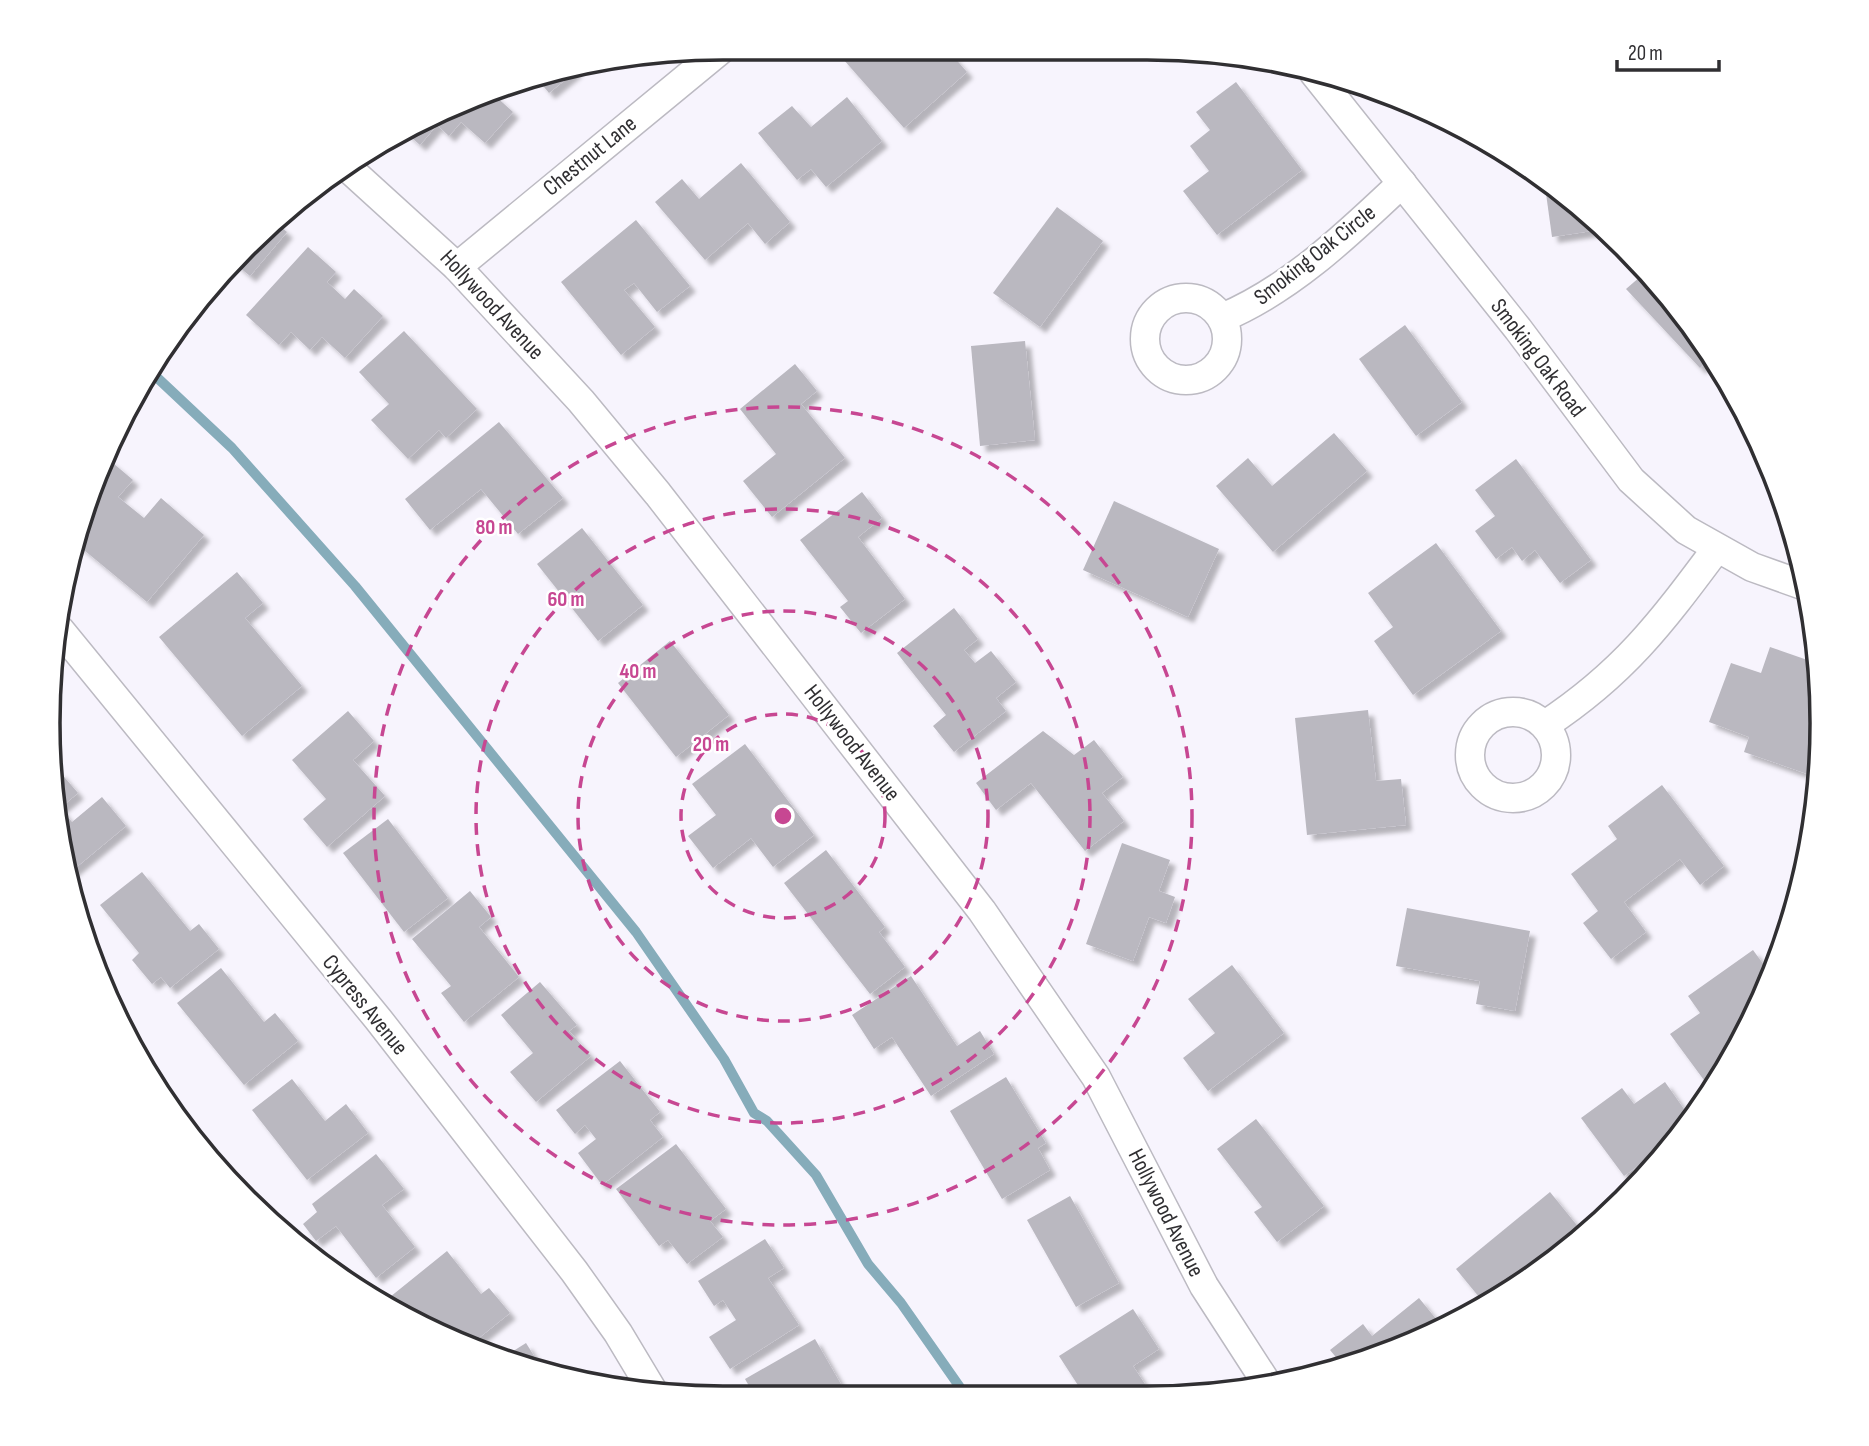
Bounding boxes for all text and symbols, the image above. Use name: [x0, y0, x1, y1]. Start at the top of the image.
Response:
scale bar: [1617, 28, 1718, 72]
text: 20 m: [1628, 41, 1663, 66]
street label: Chestnut Lane: [538, 110, 642, 202]
street label: Smoking Oak Circle: [1249, 199, 1381, 311]
street label: Hollywood Avenue: [434, 244, 550, 366]
street label: Smoking Oak Road: [1484, 293, 1592, 423]
text: 80 m: [475, 515, 513, 540]
text: 60 m: [547, 587, 585, 612]
text: 40 m: [620, 659, 656, 684]
street label: Hollywood Avenue: [798, 679, 906, 807]
text: 20 m: [693, 732, 729, 757]
centre of rings: [771, 804, 795, 828]
street label: Cypress Avenue: [316, 949, 414, 1061]
street label: Hollywood Avenue: [1122, 1144, 1210, 1282]

